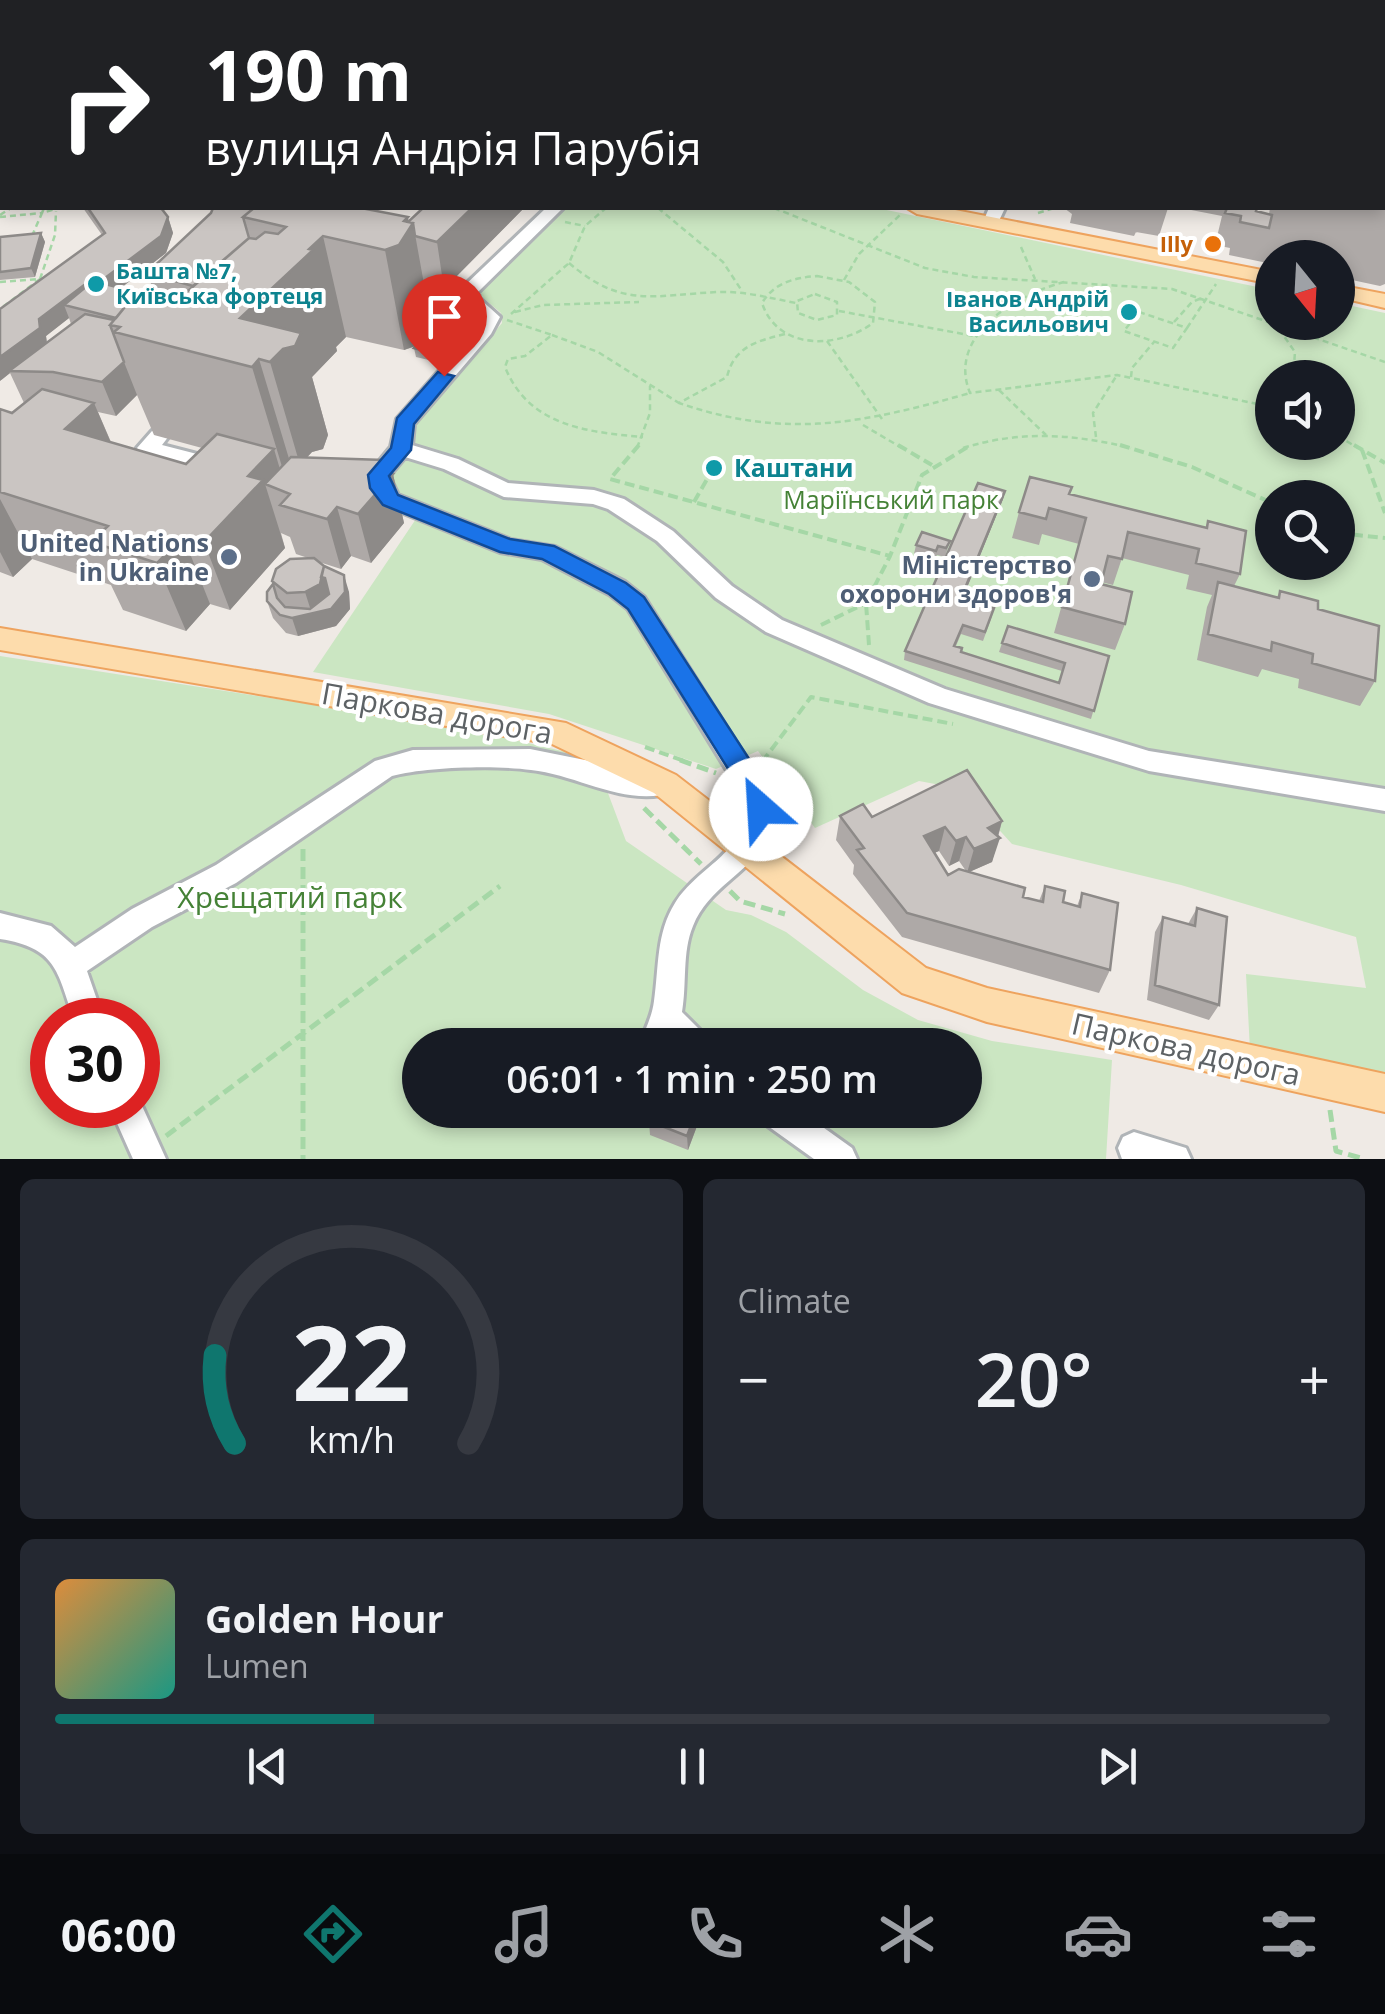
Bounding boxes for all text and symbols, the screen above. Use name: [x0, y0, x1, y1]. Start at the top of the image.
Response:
text: 190 m: [205, 26, 412, 122]
icon: right: [40, 40, 170, 170]
text: вулиця Андрія Парубія: [205, 117, 702, 178]
place label: Illy: [1160, 228, 1193, 258]
marker: Illy: [1202, 233, 1224, 255]
north arrow: [1255, 240, 1355, 340]
map controls: [1255, 240, 1355, 580]
place label: Башта №7, Київська фортеця: [116, 255, 323, 310]
marker: Башта №7, Київська фортеця: [85, 273, 107, 295]
pin: [402, 274, 487, 377]
place label: Іванов Андрій Васильович: [946, 283, 1109, 338]
icon: arrive: [417, 289, 472, 344]
marker: Іванов Андрій Васильович: [1118, 301, 1140, 323]
button: sound: [1255, 360, 1355, 460]
place label: Каштани: [734, 450, 854, 484]
marker: Каштани: [703, 457, 725, 479]
button: search: [1255, 480, 1355, 580]
park label: Маріїнський парк: [783, 482, 999, 516]
place label: United Nations in Ukraine: [20, 525, 209, 588]
marker: United Nations in Ukraine: [218, 546, 240, 568]
place label: Міністерство охорони здоров'я: [840, 547, 1072, 610]
marker: Міністерство охорони здоров'я: [1081, 568, 1103, 590]
street label: Паркова дорога: [319, 672, 556, 753]
position arrow: [709, 757, 813, 861]
park label: Хрещатий парк: [177, 876, 403, 917]
speed limit sign: 30: [30, 998, 160, 1128]
street label: Паркова дорога: [1068, 1002, 1305, 1095]
text: 06:01 · 1 min · 250 m: [506, 1052, 878, 1104]
text: Climate: [738, 1279, 851, 1322]
text: 22: [292, 1290, 411, 1431]
text: 20°: [975, 1327, 1093, 1429]
text: −: [738, 1341, 769, 1416]
text: +: [1299, 1341, 1330, 1416]
text: km/h: [308, 1415, 395, 1463]
text: Golden Hour: [205, 1592, 444, 1644]
text: Lumen: [205, 1644, 309, 1687]
icon: previous: [240, 1739, 295, 1794]
icon: pause: [665, 1739, 720, 1794]
icon: next: [1090, 1739, 1145, 1794]
icon: directions: [298, 1899, 368, 1969]
icon: music: [489, 1899, 559, 1969]
icon: phone: [680, 1899, 750, 1969]
icon: climate: [872, 1899, 942, 1969]
icon: car: [1063, 1899, 1133, 1969]
icon: filters: [1254, 1899, 1324, 1969]
text: 06:00: [61, 1904, 176, 1965]

